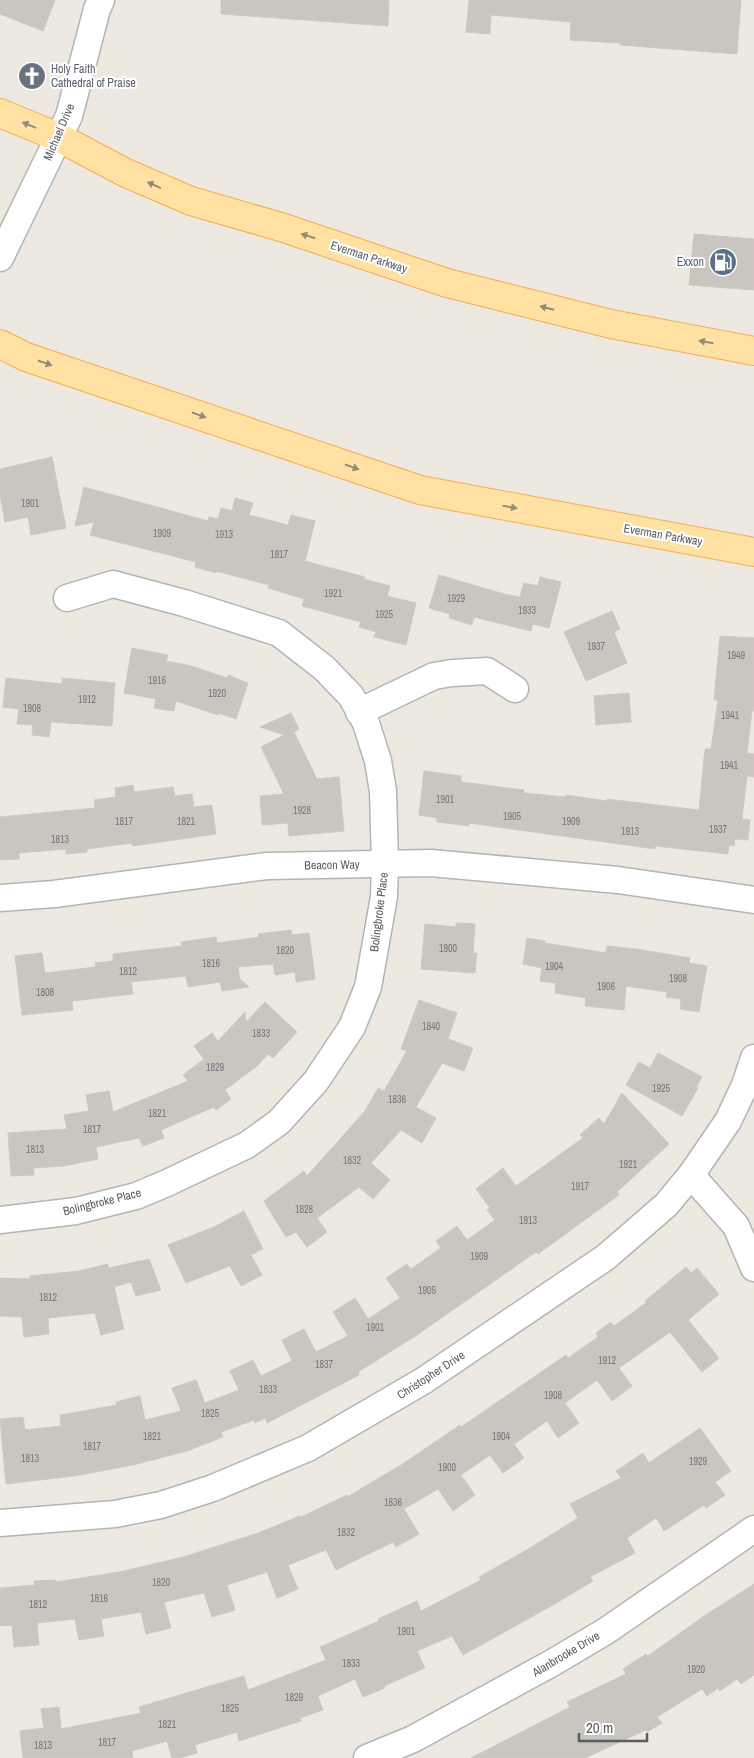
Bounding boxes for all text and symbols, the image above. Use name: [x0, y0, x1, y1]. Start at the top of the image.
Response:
church icon: Holy Faith Cathedral of Praise: [17, 61, 47, 91]
place label: Holy Faith Cathedral of Praise: [51, 61, 136, 91]
street label: Michael Drive: [40, 101, 78, 163]
one-way arrow: [22, 121, 36, 129]
one-way arrow: [147, 180, 161, 188]
one-way arrow: [300, 232, 315, 240]
street label: Everman Parkway: [329, 237, 410, 277]
fuel station icon: Exxon: [708, 247, 738, 277]
place label: Exxon: [677, 254, 704, 270]
one-way arrow: [540, 304, 555, 312]
one-way arrow: [698, 338, 714, 346]
one-way arrow: [37, 360, 52, 367]
one-way arrow: [191, 412, 206, 419]
one-way arrow: [345, 464, 360, 472]
house number: 1901: [21, 497, 40, 510]
one-way arrow: [502, 503, 518, 511]
street label: Everman Parkway: [622, 520, 704, 550]
house number: 1909: [153, 527, 172, 540]
house number: 1913: [215, 528, 234, 541]
house number: 1917: [270, 548, 289, 561]
house number: 1921: [324, 587, 343, 600]
house number: 1929: [447, 592, 466, 605]
house number: 1933: [518, 604, 537, 617]
house number: 1925: [375, 608, 394, 621]
house number: 1937: [587, 640, 606, 653]
house number: 1949: [727, 649, 746, 662]
house number: 1916: [148, 674, 167, 687]
house number: 1920: [208, 687, 227, 700]
house number: 1912: [78, 693, 97, 706]
house number: 1908: [23, 702, 42, 715]
house number: 1941: [721, 709, 740, 722]
house number: 1941: [720, 759, 739, 772]
house number: 1901: [436, 793, 455, 806]
house number: 1928: [293, 804, 312, 817]
house number: 1905: [503, 810, 522, 823]
house number: 1817: [115, 815, 134, 828]
house number: 1821: [177, 815, 196, 828]
house number: 1909: [562, 815, 581, 828]
house number: 1937: [709, 823, 728, 836]
house number: 1913: [621, 825, 640, 838]
house number: 1813: [51, 833, 70, 846]
street label: Beacon Way: [304, 857, 360, 873]
street label: Bolingbroke Place: [366, 871, 392, 953]
house number: 1900: [439, 942, 458, 955]
house number: 1820: [276, 944, 295, 957]
house number: 1816: [202, 957, 221, 970]
house number: 1904: [545, 960, 564, 973]
house number: 1812: [119, 965, 138, 978]
house number: 1908: [669, 972, 688, 985]
house number: 1906: [597, 980, 616, 993]
house number: 1808: [36, 986, 55, 999]
house number: 1840: [422, 1020, 441, 1033]
house number: 1833: [252, 1027, 271, 1040]
house number: 1829: [206, 1061, 225, 1074]
house number: 1925: [652, 1082, 671, 1095]
house number: 1836: [388, 1093, 407, 1106]
house number: 1821: [148, 1107, 167, 1120]
house number: 1817: [83, 1123, 102, 1136]
house number: 1813: [26, 1143, 45, 1156]
house number: 1832: [343, 1154, 362, 1167]
house number: 1921: [619, 1158, 638, 1171]
house number: 1917: [571, 1180, 590, 1193]
street label: Bolingbroke Place: [61, 1185, 143, 1219]
house number: 1828: [295, 1203, 314, 1216]
house number: 1913: [519, 1214, 538, 1227]
house number: 1909: [470, 1250, 489, 1263]
house number: 1905: [418, 1284, 437, 1297]
house number: 1812: [39, 1291, 58, 1304]
house number: 1901: [366, 1321, 385, 1334]
street label: Christopher Drive: [394, 1347, 468, 1403]
house number: 1912: [598, 1354, 617, 1367]
house number: 1837: [315, 1358, 334, 1371]
house number: 1833: [259, 1383, 278, 1396]
house number: 1908: [544, 1389, 563, 1402]
house number: 1825: [201, 1407, 220, 1420]
house number: 1821: [143, 1430, 162, 1443]
house number: 1904: [492, 1430, 511, 1443]
house number: 1817: [83, 1440, 102, 1453]
house number: 1813: [21, 1452, 40, 1465]
house number: 1929: [689, 1455, 708, 1468]
house number: 1900: [438, 1461, 457, 1474]
house number: 1836: [384, 1496, 403, 1509]
house number: 1832: [337, 1526, 356, 1539]
house number: 1820: [152, 1576, 171, 1589]
house number: 1816: [90, 1592, 109, 1605]
house number: 1812: [29, 1598, 48, 1611]
house number: 1901: [397, 1625, 416, 1638]
street label: Alanbrooke Drive: [528, 1628, 603, 1681]
house number: 1833: [342, 1657, 361, 1670]
house number: 1920: [687, 1663, 706, 1676]
house number: 1829: [285, 1691, 304, 1704]
house number: 1825: [221, 1702, 240, 1715]
scale bar: [579, 1710, 646, 1742]
text: 20 m: [586, 1717, 613, 1738]
house number: 1821: [158, 1718, 177, 1731]
house number: 1817: [98, 1736, 117, 1749]
house number: 1813: [34, 1739, 53, 1752]

